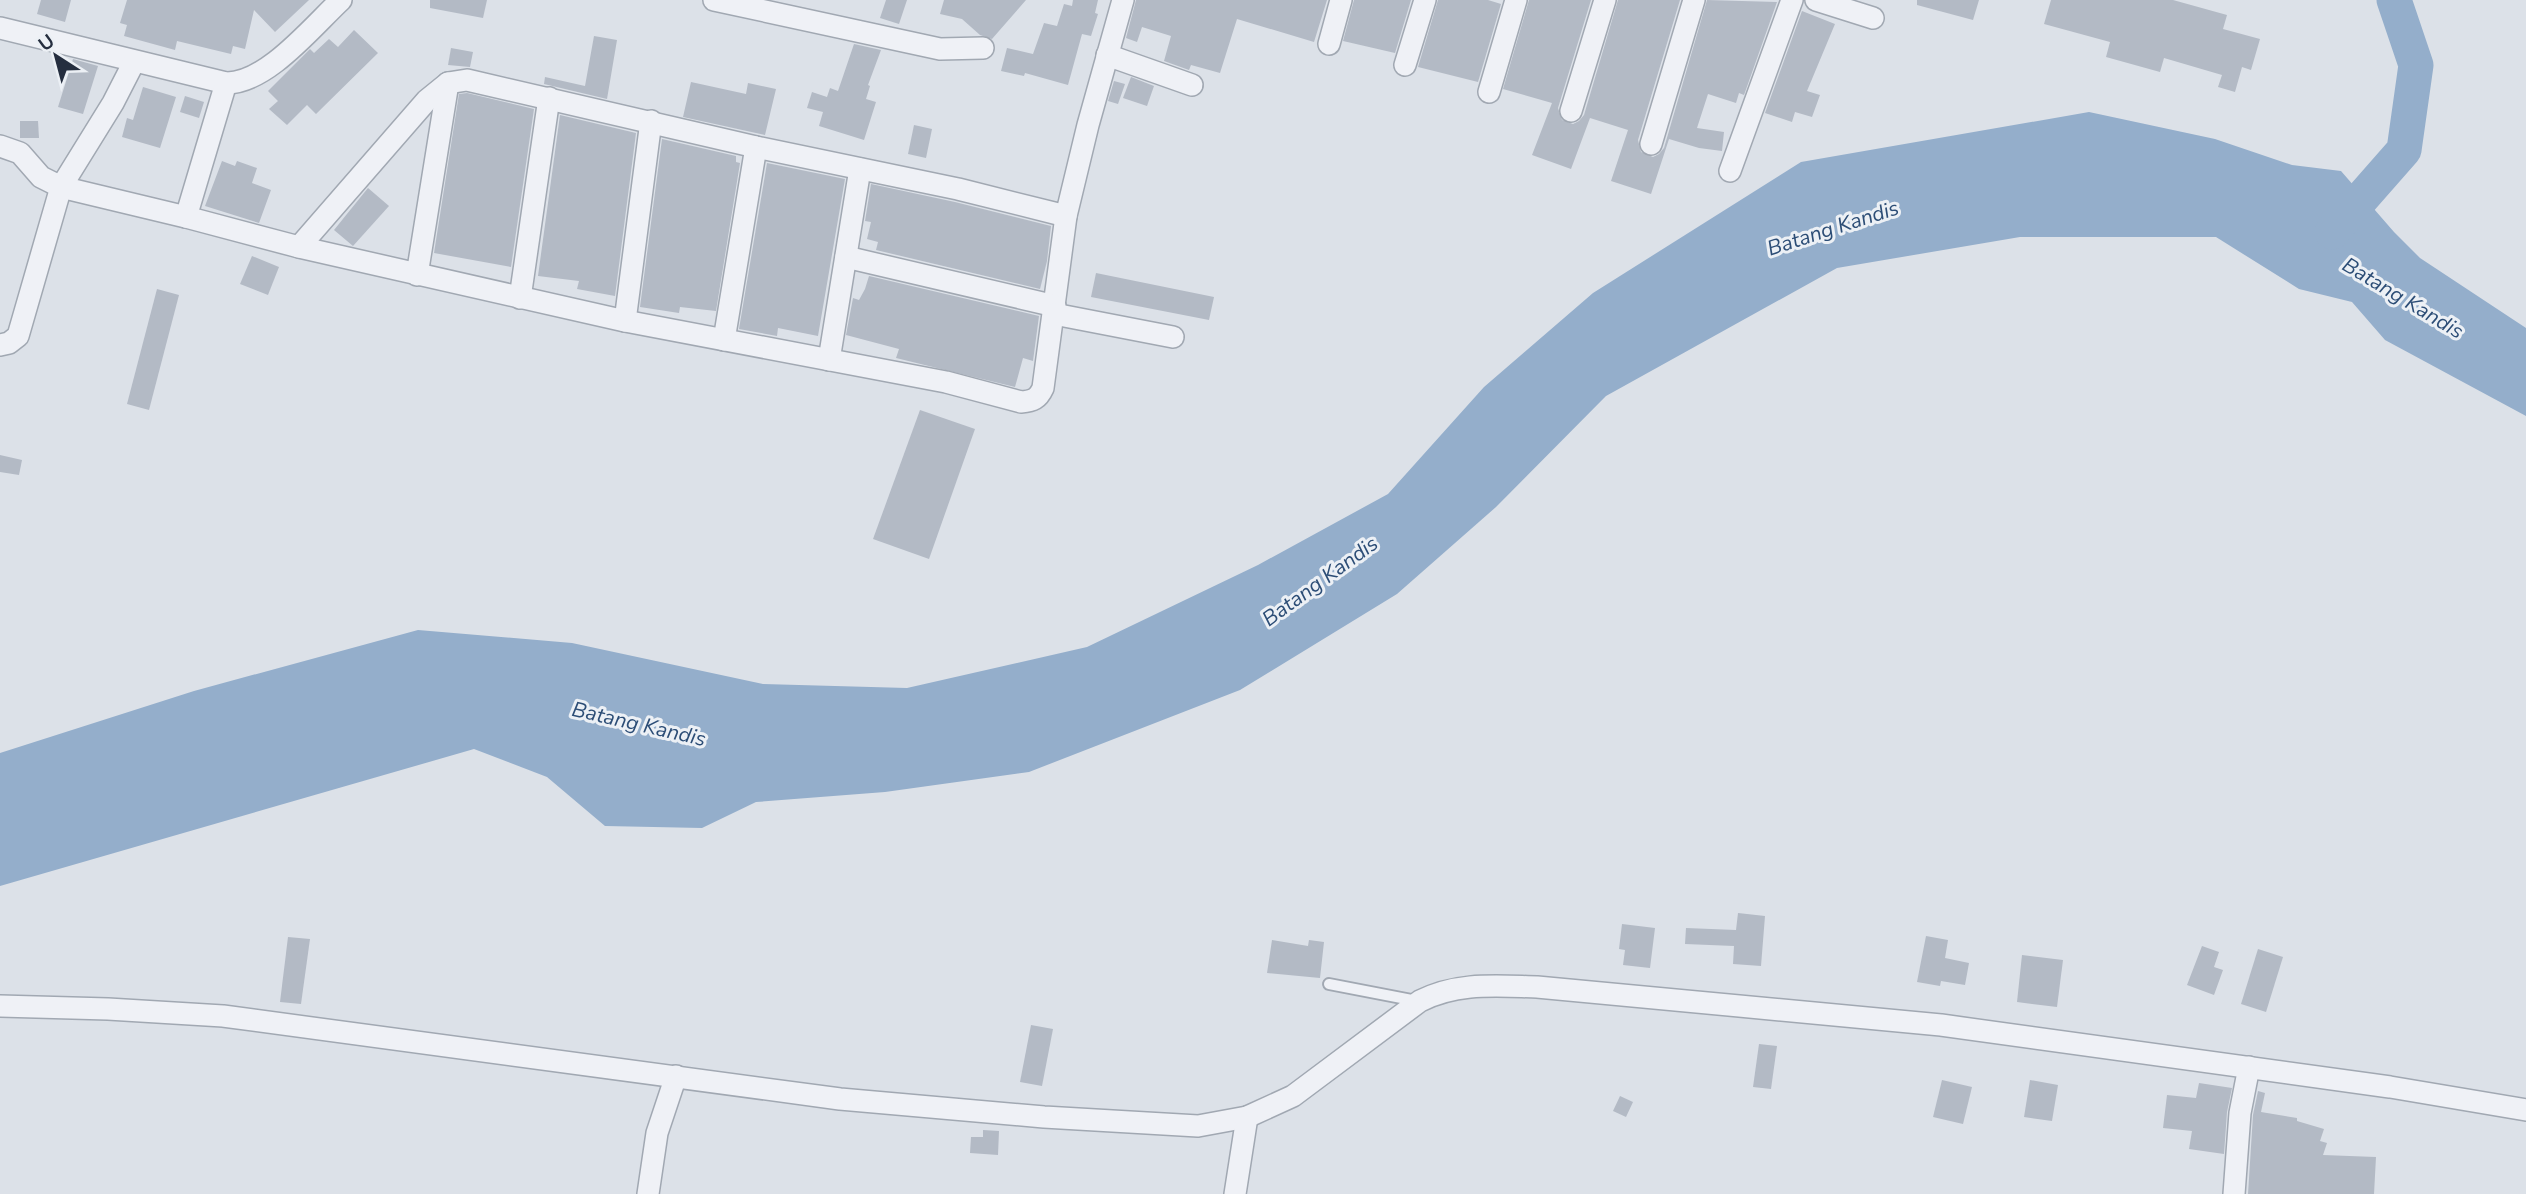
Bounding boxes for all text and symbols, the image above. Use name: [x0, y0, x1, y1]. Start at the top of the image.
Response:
north arrow: [21, 21, 91, 91]
text: U: [33, 28, 60, 58]
water label: Batang Kandis: [1764, 194, 1902, 262]
water label: Batang Kandis: [2337, 251, 2469, 345]
water label: Batang Kandis: [1256, 529, 1384, 633]
water label: Batang Kandis: [569, 695, 709, 753]

